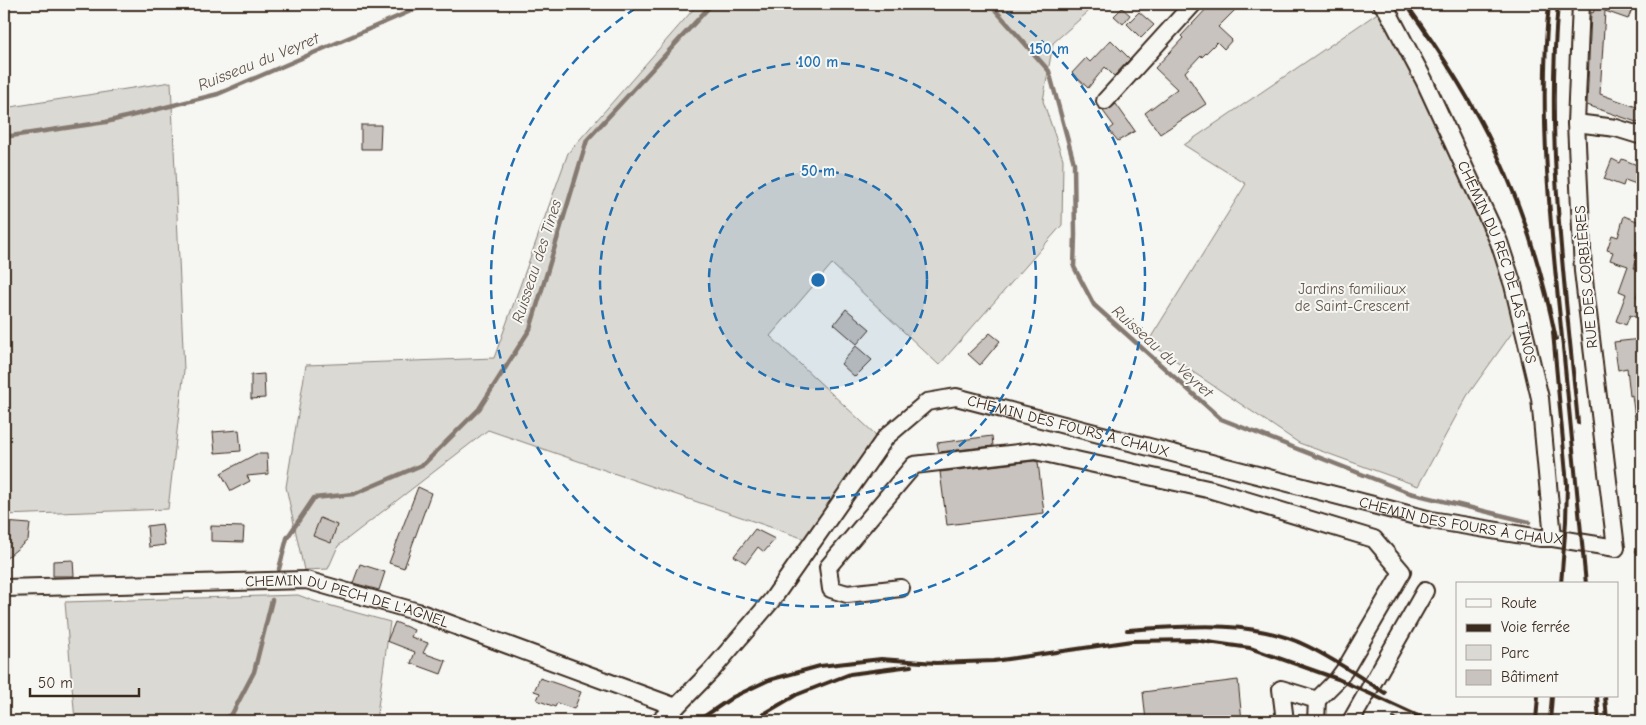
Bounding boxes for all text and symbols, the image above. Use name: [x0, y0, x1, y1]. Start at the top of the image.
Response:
water label: Ruisseau du Veyret: [195, 29, 322, 94]
text: 150 m: [1029, 40, 1069, 58]
text: 100 m: [798, 53, 838, 71]
street label: CHEMIN DU REC DE LAS TINOS: [1454, 158, 1540, 365]
text: 50 m: [801, 162, 835, 180]
water label: Ruisseau des Tines: [508, 197, 566, 325]
street label: RUE DES CORBIÈRES: [1570, 205, 1601, 349]
centre of rings: [809, 271, 827, 289]
park label: Jardins familiaux de Saint-Crescent: [1295, 280, 1410, 315]
water label: Ruisseau du Veyret: [1108, 302, 1217, 402]
street label: CHEMIN DES FOURS À CHAUX: [965, 391, 1171, 461]
street label: CHEMIN DES FOURS À CHAUX: [1357, 493, 1565, 549]
street label: CHEMIN DU PECH DE L'AGNEL: [245, 571, 452, 632]
legend: [1456, 582, 1618, 698]
text: Route: [1501, 594, 1537, 612]
text: Voie ferrée: [1501, 618, 1570, 636]
text: Parc: [1501, 644, 1529, 662]
scale bar: [30, 665, 139, 697]
text: Bâtiment: [1501, 668, 1559, 686]
text: 50 m: [38, 674, 73, 692]

